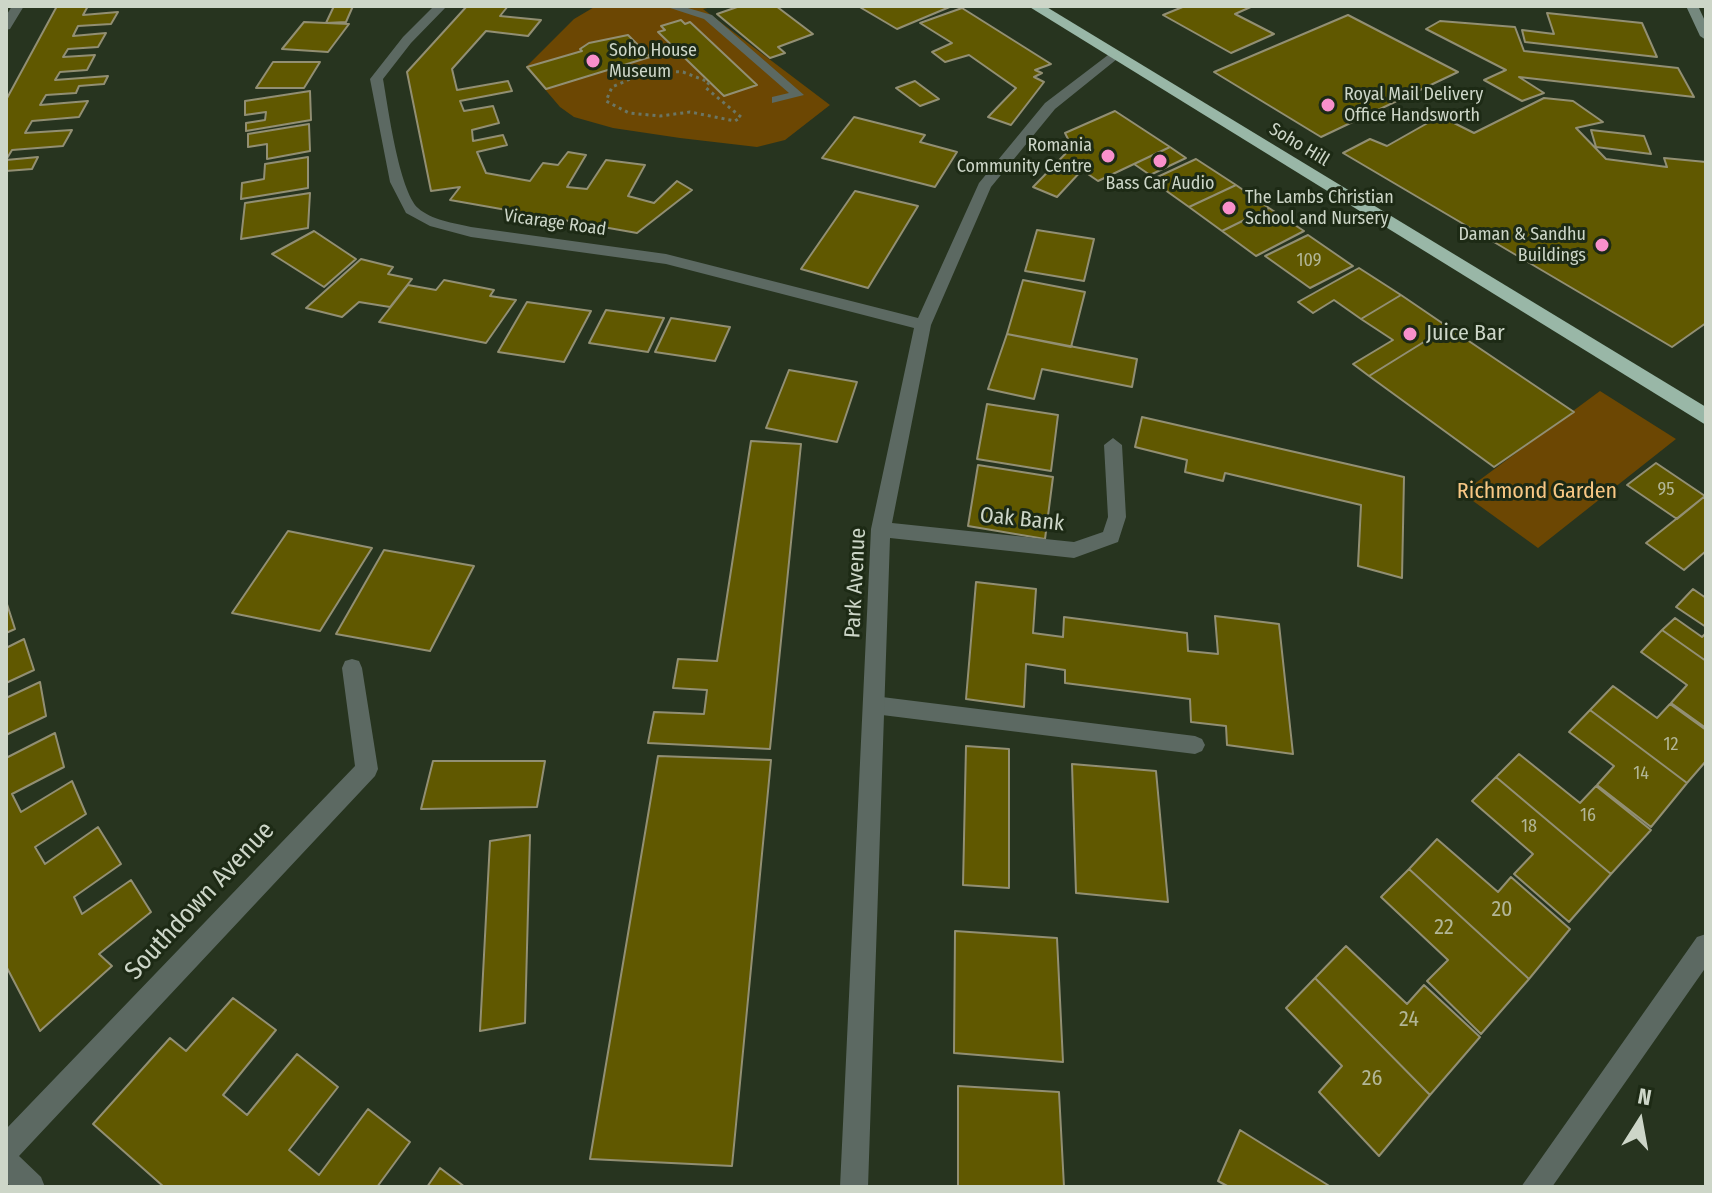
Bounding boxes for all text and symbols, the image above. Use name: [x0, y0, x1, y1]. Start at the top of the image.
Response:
place label: Soho House Museum: [609, 40, 697, 82]
marker: Soho House Museum: [584, 52, 602, 70]
place label: Royal Mail Delivery Office Handsworth: [1344, 84, 1483, 126]
marker: Royal Mail Delivery Office Handsworth: [1319, 96, 1337, 114]
street label: Soho Hill: [1265, 119, 1333, 171]
place label: Romania Community Centre: [957, 135, 1092, 178]
marker: Romania Community Centre: [1099, 147, 1117, 165]
marker: Bass Car Audio: [1151, 152, 1169, 170]
place label: Bass Car Audio: [1106, 173, 1214, 195]
place label: The Lambs Christian School and Nursery: [1245, 187, 1394, 230]
marker: The Lambs Christian School and Nursery: [1220, 199, 1238, 217]
street label: Vicarage Road: [502, 205, 608, 241]
place label: Daman & Sandhu Buildings: [1459, 224, 1586, 266]
marker: Daman & Sandhu Buildings: [1593, 236, 1611, 254]
house number: 109: [1296, 250, 1322, 272]
place label: Juice Bar: [1426, 321, 1505, 347]
marker: Juice Bar: [1401, 325, 1419, 343]
park label: Richmond Garden: [1457, 479, 1617, 505]
house number: 95: [1657, 479, 1675, 501]
street label: Oak Bank: [979, 502, 1065, 538]
street label: Park Avenue: [840, 527, 872, 639]
house number: 12: [1664, 734, 1678, 756]
house number: 14: [1633, 763, 1649, 785]
house number: 16: [1580, 805, 1596, 827]
street label: Southdown Avenue: [119, 815, 281, 987]
house number: 18: [1521, 816, 1537, 838]
house number: 20: [1491, 897, 1513, 923]
house number: 22: [1434, 915, 1454, 941]
house number: 24: [1399, 1007, 1419, 1033]
house number: 26: [1362, 1066, 1382, 1092]
north arrow: [1600, 1081, 1680, 1161]
text: N: [1636, 1082, 1654, 1111]

